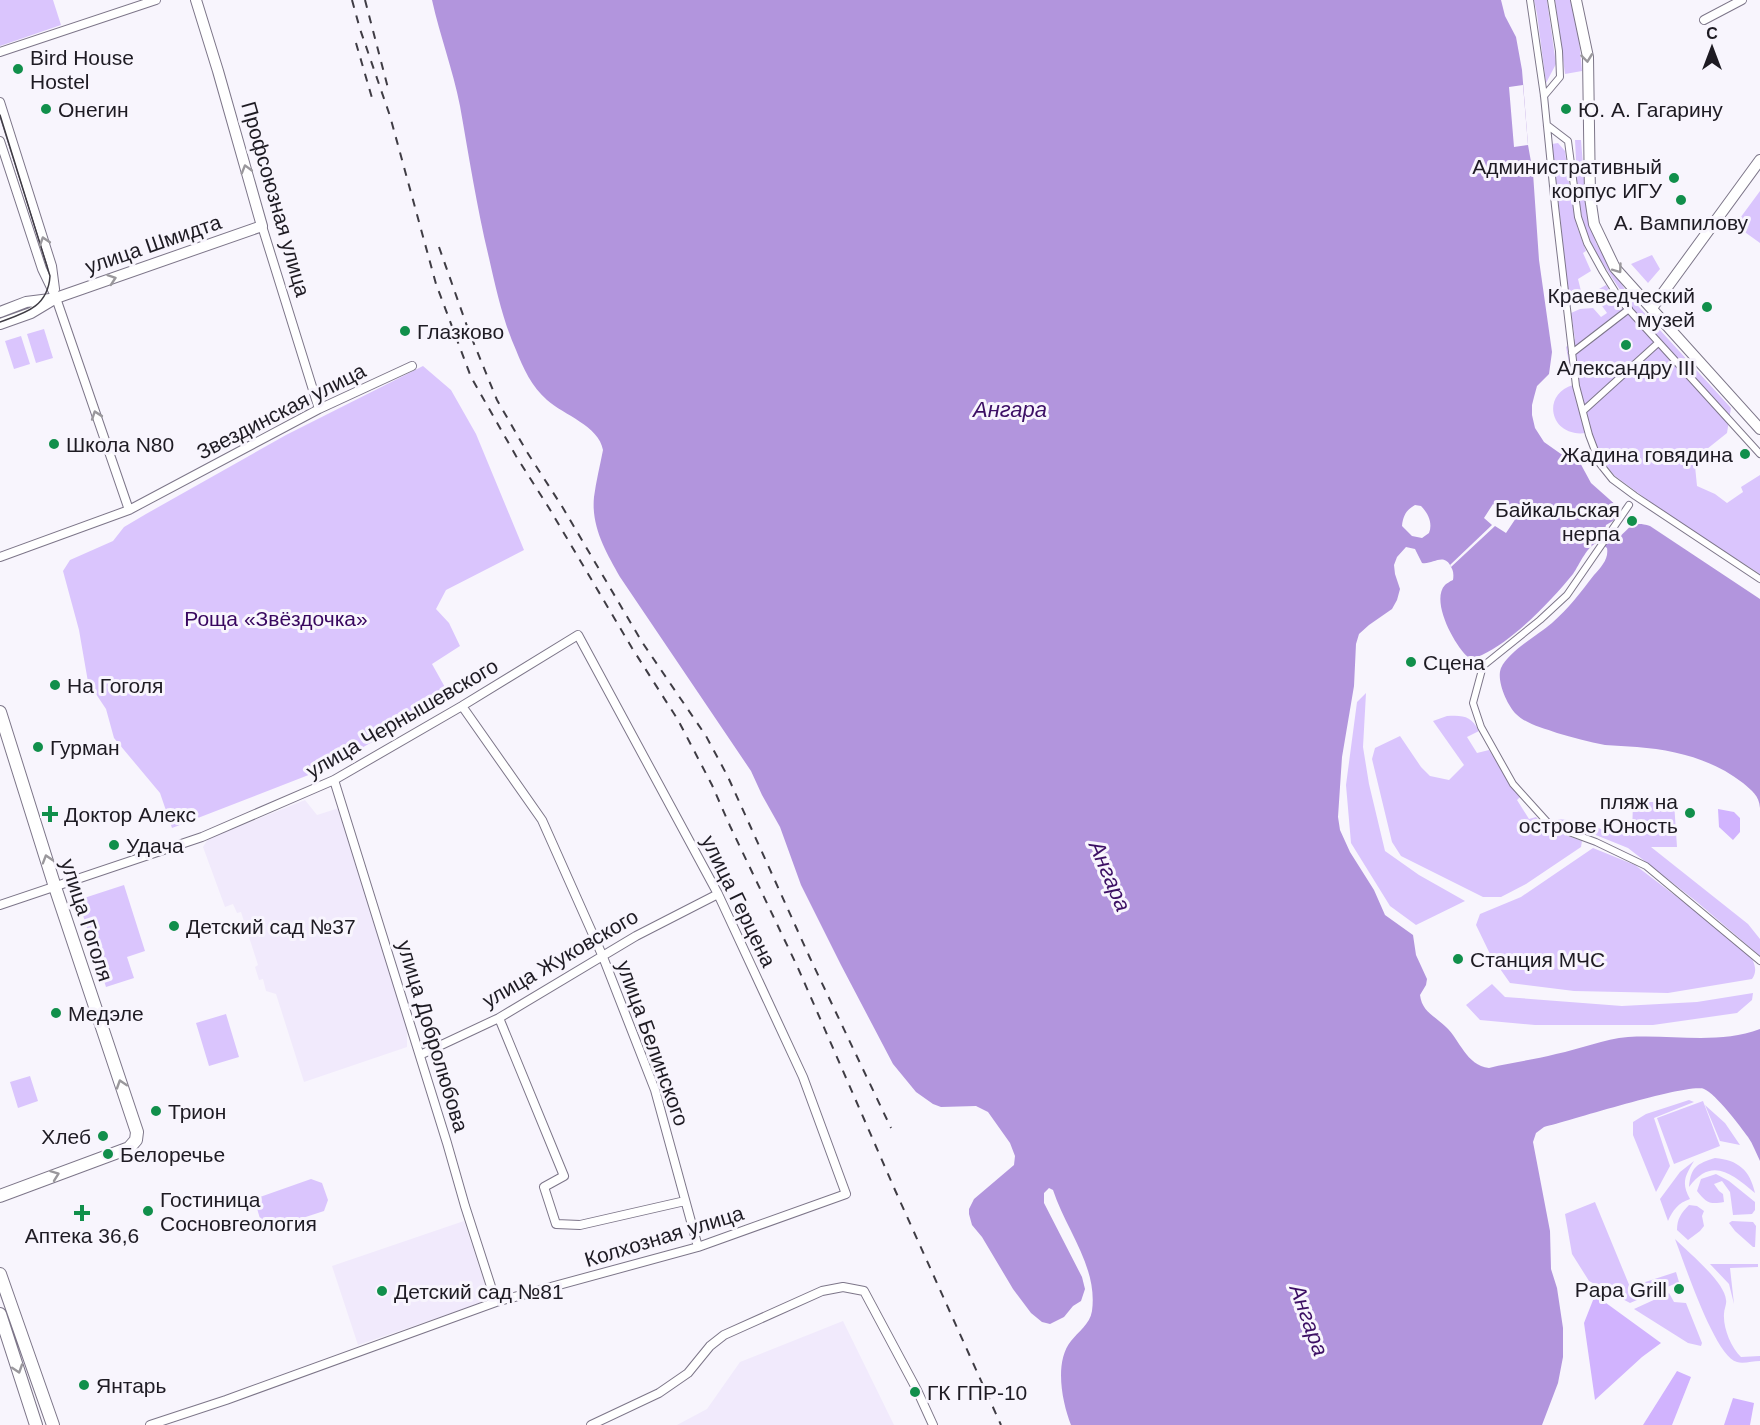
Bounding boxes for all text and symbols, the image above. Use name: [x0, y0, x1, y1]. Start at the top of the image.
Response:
north arrow: [1682, 18, 1742, 78]
text: С: [1706, 25, 1718, 42]
place label: Bird House Hostel: [30, 46, 134, 93]
one-way arrow: [1580, 53, 1593, 62]
marker: Bird House Hostel: [11, 62, 25, 76]
place label: Онегин: [58, 98, 129, 121]
place label: Ю. А. Гагарину: [1578, 98, 1723, 121]
street label: Профсоюзная улица: [237, 99, 315, 299]
marker: Онегин: [39, 102, 53, 116]
marker: Ю. А. Гагарину: [1559, 102, 1573, 116]
place label: Административный корпус ИГУ: [1472, 155, 1663, 202]
one-way arrow: [241, 164, 254, 174]
marker: Административный корпус ИГУ: [1667, 171, 1681, 185]
marker: А. Вампилову: [1674, 193, 1688, 207]
street label: улица Шмидта: [82, 210, 224, 278]
place label: А. Вампилову: [1614, 211, 1749, 234]
one-way arrow: [39, 236, 51, 247]
one-way arrow: [1611, 263, 1622, 274]
one-way arrow: [106, 273, 116, 286]
place label: Краеведческий музей: [1548, 284, 1695, 331]
marker: Краеведческий музей: [1700, 300, 1714, 314]
place label: Глазково: [417, 320, 504, 343]
marker: Глазково: [398, 324, 412, 338]
marker: Александру III: [1619, 338, 1633, 352]
place label: Александру III: [1557, 356, 1695, 379]
street label: Звездинская улица: [193, 358, 370, 464]
water label: Ангара: [971, 397, 1047, 422]
one-way arrow: [91, 410, 104, 421]
place label: Школа N80: [66, 433, 174, 456]
marker: Школа N80: [47, 437, 61, 451]
place label: Жадина говядина: [1560, 443, 1733, 466]
marker: Жадина говядина: [1738, 447, 1752, 461]
place label: Байкальская нерпа: [1495, 498, 1620, 545]
marker: Байкальская нерпа: [1625, 514, 1639, 528]
park label: Роща «Звёздочка»: [184, 607, 368, 630]
place label: Сцена: [1423, 651, 1485, 674]
street label: улица Чернышевского: [302, 654, 502, 782]
marker: Сцена: [1404, 655, 1418, 669]
place label: На Гоголя: [67, 674, 163, 697]
marker: На Гоголя: [48, 678, 62, 692]
place label: Гурман: [50, 736, 120, 759]
marker: Гурман: [31, 740, 45, 754]
place label: пляж на острове Юность: [1519, 790, 1678, 837]
place label: Доктор Алекс: [64, 803, 196, 826]
marker: Доктор Алекс: [41, 805, 59, 823]
marker: пляж на острове Юность: [1683, 806, 1697, 820]
street label: улица Герцена: [697, 831, 781, 971]
place label: Удача: [126, 834, 184, 857]
water label: Ангара: [1083, 835, 1136, 915]
marker: Удача: [107, 838, 121, 852]
one-way arrow: [41, 854, 54, 865]
street label: улица Гоголя: [56, 856, 118, 984]
street label: улица Жуковского: [478, 904, 642, 1012]
place label: Детский сад №37: [186, 915, 356, 938]
marker: Детский сад №37: [167, 919, 181, 933]
street label: улица Добролюбова: [393, 938, 473, 1135]
place label: Станция МЧС: [1470, 948, 1605, 971]
marker: Станция МЧС: [1451, 952, 1465, 966]
street label: улица Белинского: [612, 957, 694, 1129]
place label: Медэле: [68, 1002, 144, 1025]
marker: Медэле: [49, 1006, 63, 1020]
one-way arrow: [116, 1079, 128, 1090]
place label: Трион: [168, 1100, 226, 1123]
marker: Трион: [149, 1104, 163, 1118]
place label: Хлеб: [41, 1125, 91, 1148]
marker: Хлеб: [96, 1129, 110, 1143]
place label: Белоречье: [120, 1143, 225, 1166]
marker: Белоречье: [101, 1147, 115, 1161]
one-way arrow: [49, 1170, 60, 1183]
place label: Гостиница Сосновгеология: [160, 1188, 317, 1235]
street label: Колхозная улица: [582, 1201, 747, 1271]
marker: Гостиница Сосновгеология: [141, 1204, 155, 1218]
marker: Аптека 36,6: [75, 1206, 89, 1220]
place label: Аптека 36,6: [25, 1224, 139, 1247]
place label: Papa Grill: [1575, 1278, 1667, 1301]
water label: Ангара: [1284, 1279, 1333, 1359]
place label: Детский сад №81: [394, 1280, 564, 1303]
marker: Papa Grill: [1672, 1282, 1686, 1296]
marker: Детский сад №81: [375, 1284, 389, 1298]
one-way arrow: [11, 1363, 23, 1374]
place label: Янтарь: [96, 1374, 167, 1397]
marker: Янтарь: [77, 1378, 91, 1392]
place label: ГК ГПР-10: [927, 1381, 1027, 1404]
marker: ГК ГПР-10: [908, 1385, 922, 1399]

